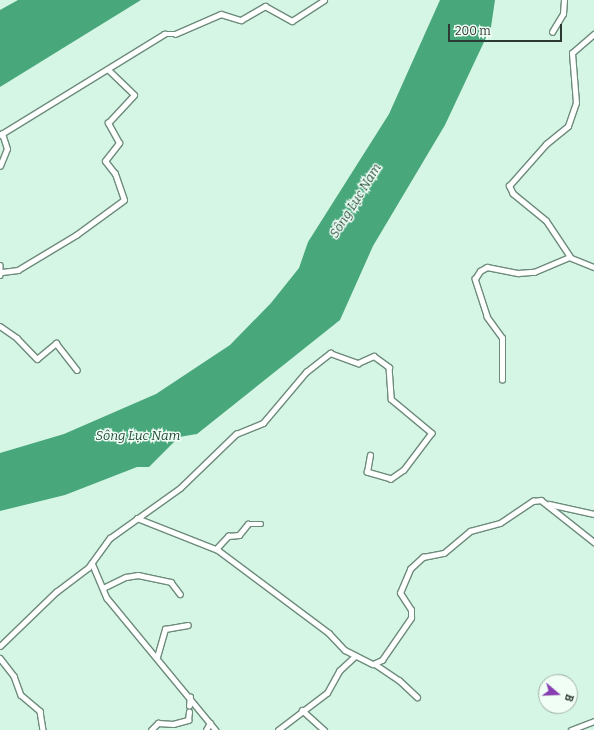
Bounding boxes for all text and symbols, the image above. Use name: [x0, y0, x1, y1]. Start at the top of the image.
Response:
scale bar: [450, 16, 564, 42]
text: 200 m: [455, 24, 491, 38]
water label: Sông Lục Nam: [327, 161, 385, 241]
water label: Sông Lục Nam: [96, 428, 180, 444]
north arrow: [538, 674, 578, 714]
text: B: [562, 692, 576, 703]

